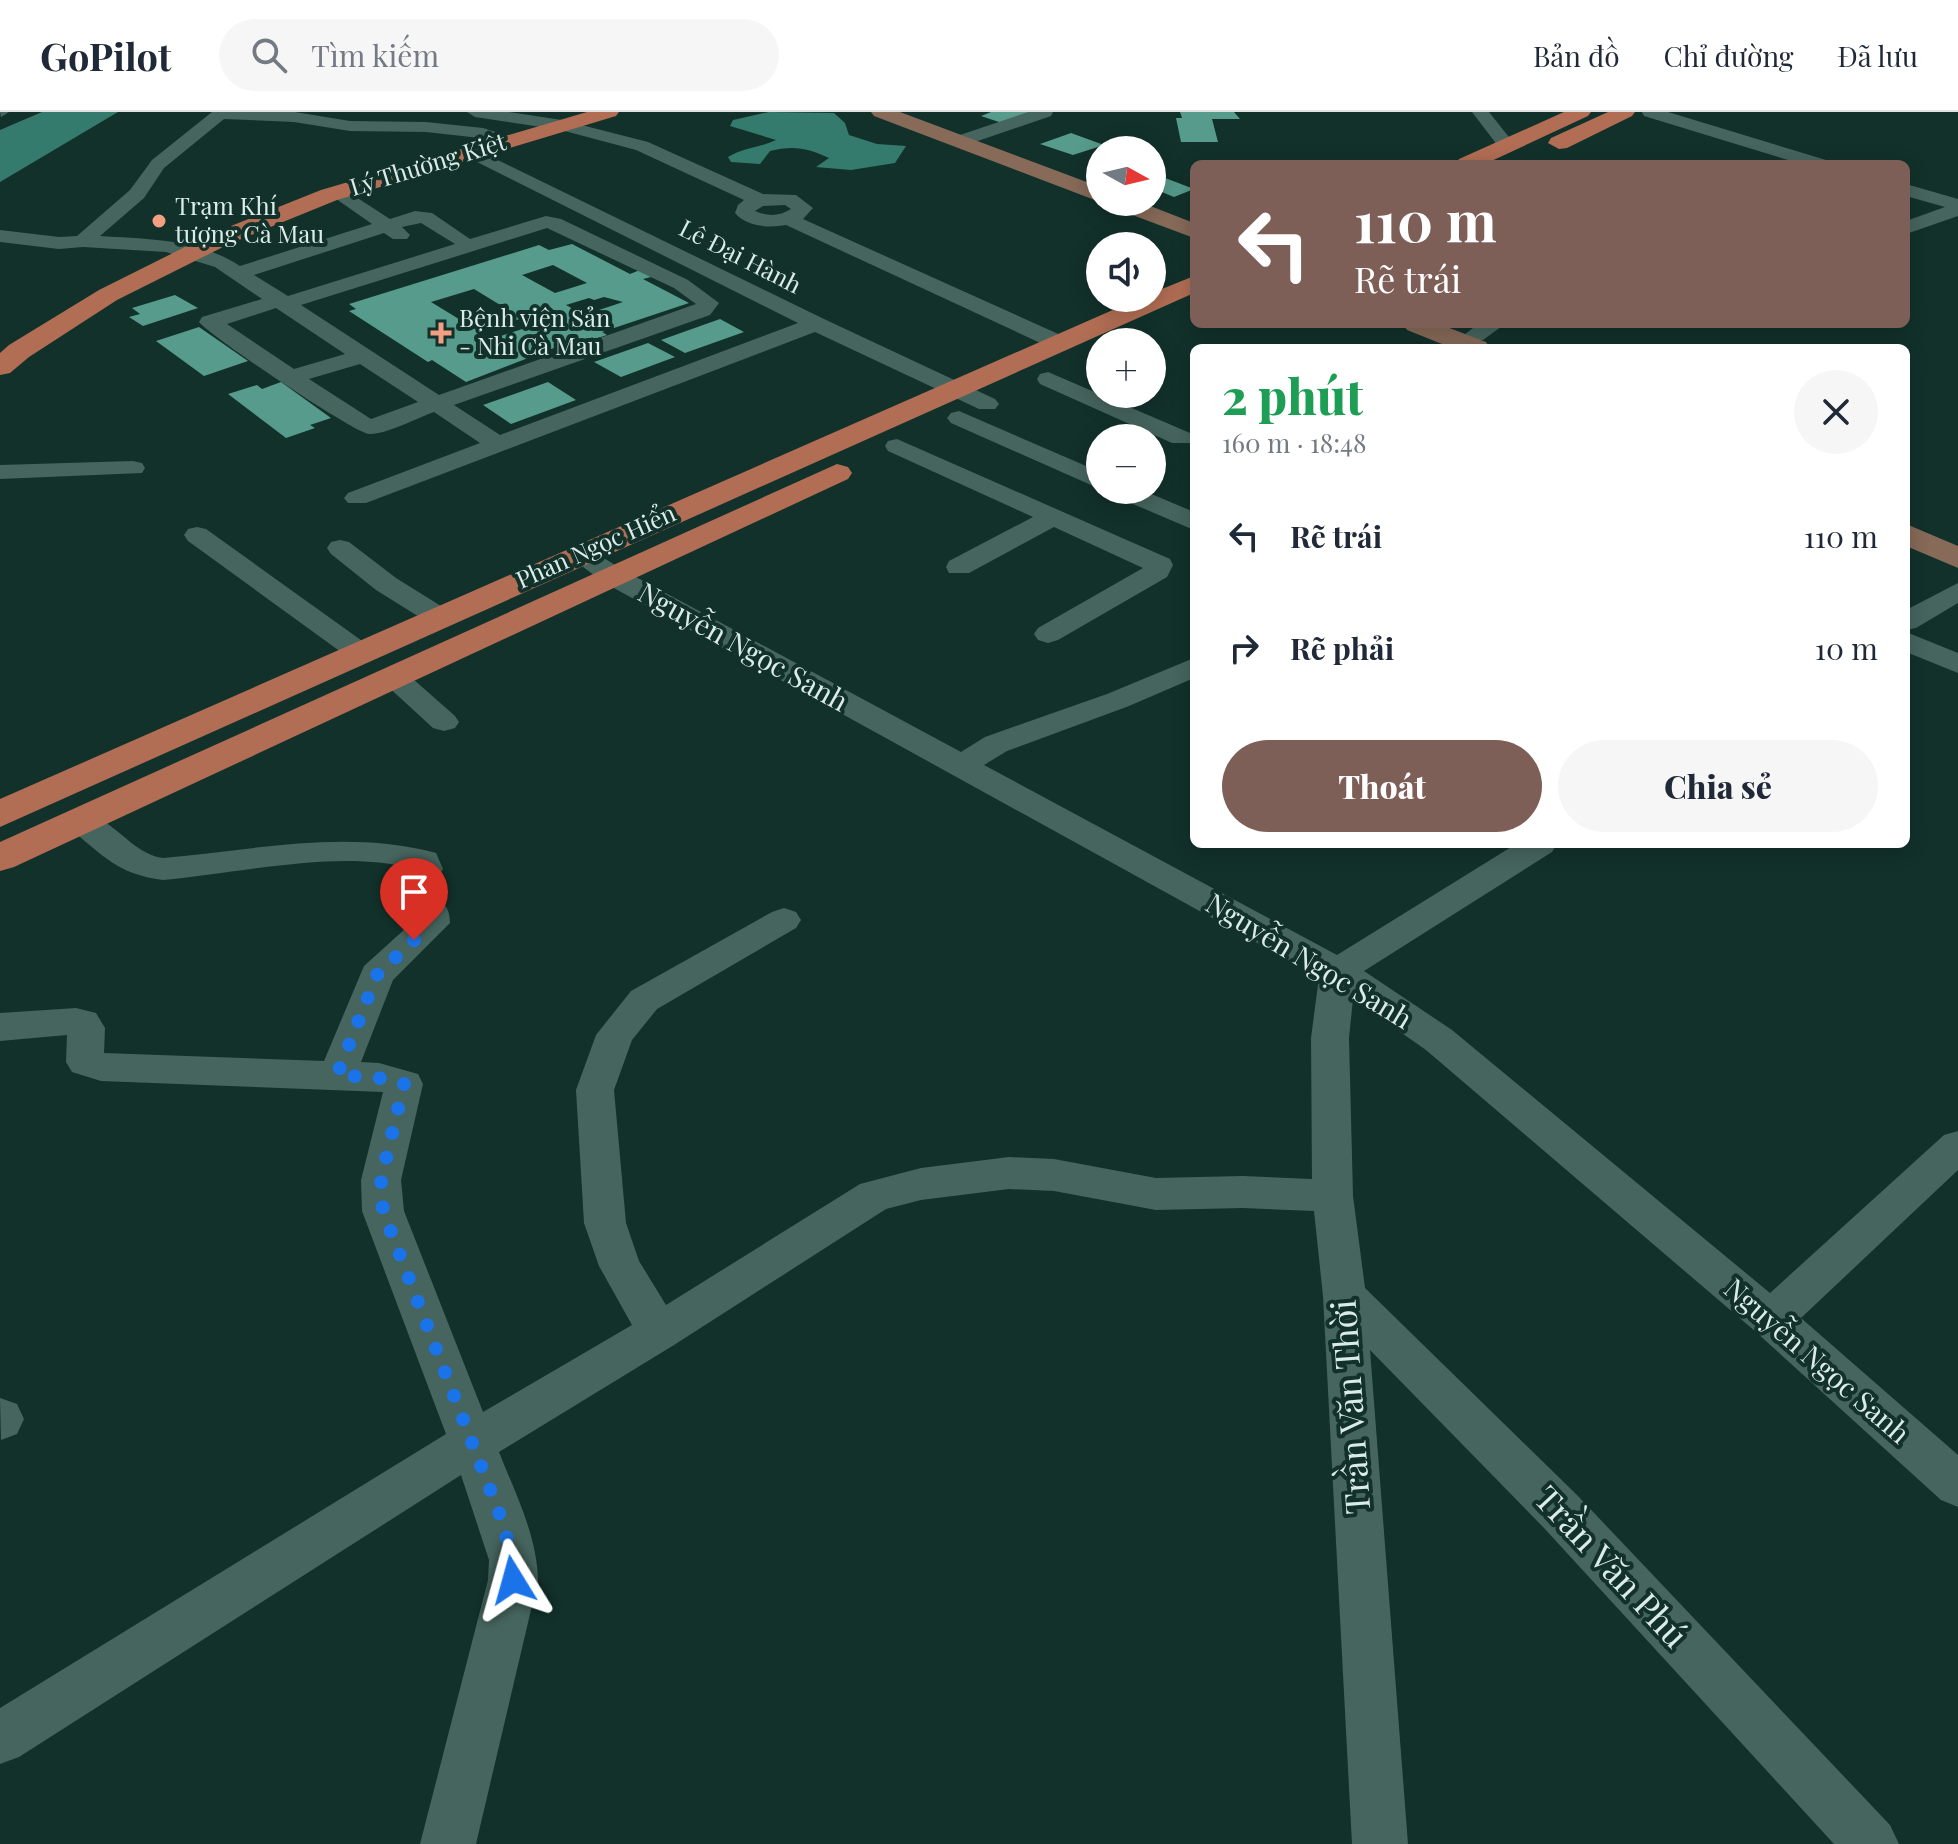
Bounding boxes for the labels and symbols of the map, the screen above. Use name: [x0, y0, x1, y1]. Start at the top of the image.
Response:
street label: Lý Thường Kiệt: [345, 124, 510, 202]
north arrow: [1086, 136, 1166, 216]
place label: Trạm Khí tượng Cà Mau: [175, 189, 324, 249]
street label: Lê Đại Hành: [674, 211, 807, 300]
marker: Trạm Khí tượng Cà Mau: [150, 212, 168, 230]
place label: Bệnh viện Sản - Nhi Cà Mau: [459, 301, 610, 361]
marker: Bệnh viện Sản - Nhi Cà Mau: [430, 322, 452, 344]
street label: Phan Ngọc Hiển: [510, 496, 680, 595]
street label: Nguyễn Ngọc Sanh: [632, 573, 856, 719]
pin: [380, 858, 448, 940]
street label: Nguyễn Ngọc Sanh: [1200, 884, 1420, 1036]
street label: Nguyễn Ngọc Sanh: [1718, 1269, 1919, 1451]
street label: Trần Văn Thời: [1319, 1299, 1379, 1516]
street label: Trần Văn Phú: [1526, 1475, 1699, 1656]
position arrow: [471, 1538, 555, 1622]

